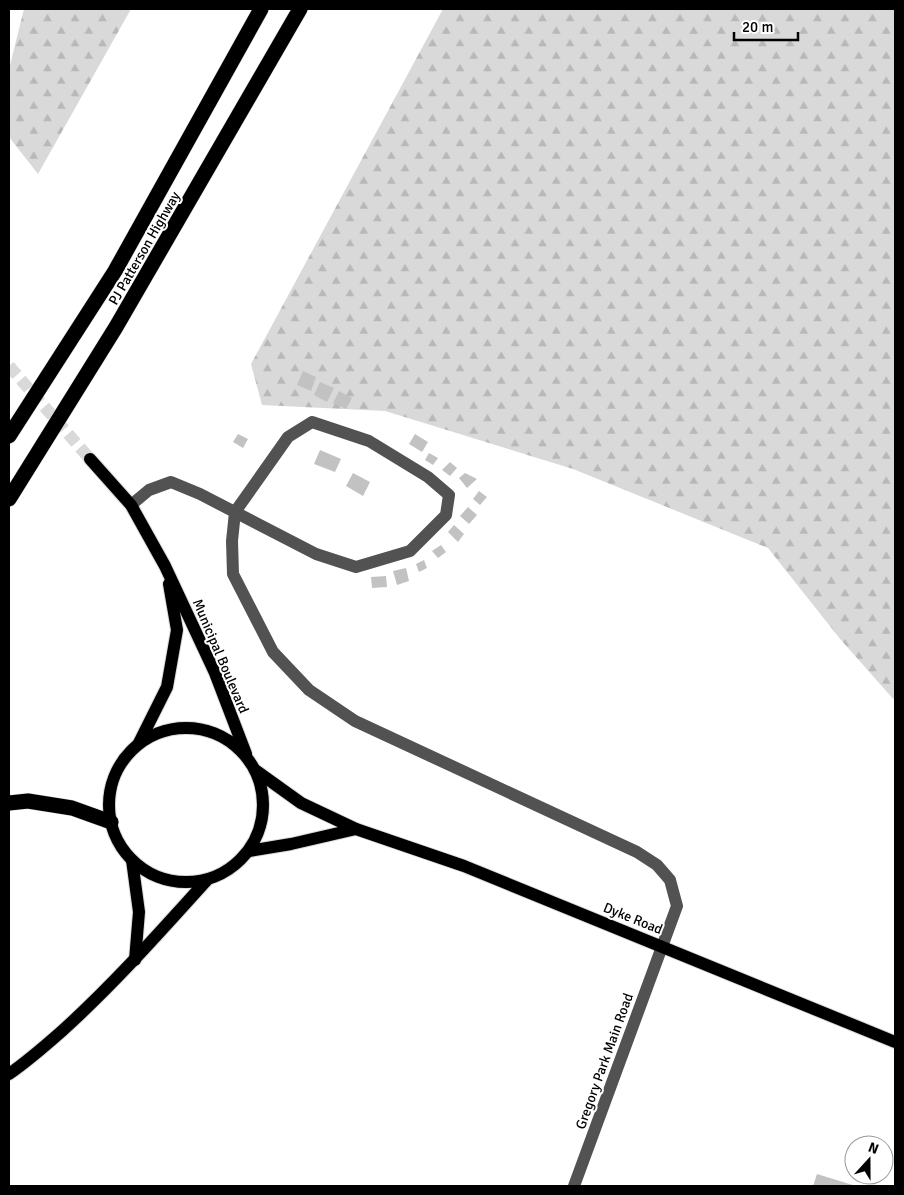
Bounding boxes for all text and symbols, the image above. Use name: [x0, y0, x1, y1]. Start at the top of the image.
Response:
scale bar: [734, 10, 798, 42]
text: 20 m: [742, 18, 773, 36]
street label: PJ Patterson Highway: [105, 188, 184, 308]
street label: Municipal Boulevard: [189, 596, 252, 716]
street label: Dyke Road: [601, 899, 665, 938]
street label: Gregory Park Main Road: [572, 991, 637, 1132]
north arrow: [844, 1135, 894, 1185]
text: N: [866, 1139, 881, 1158]

